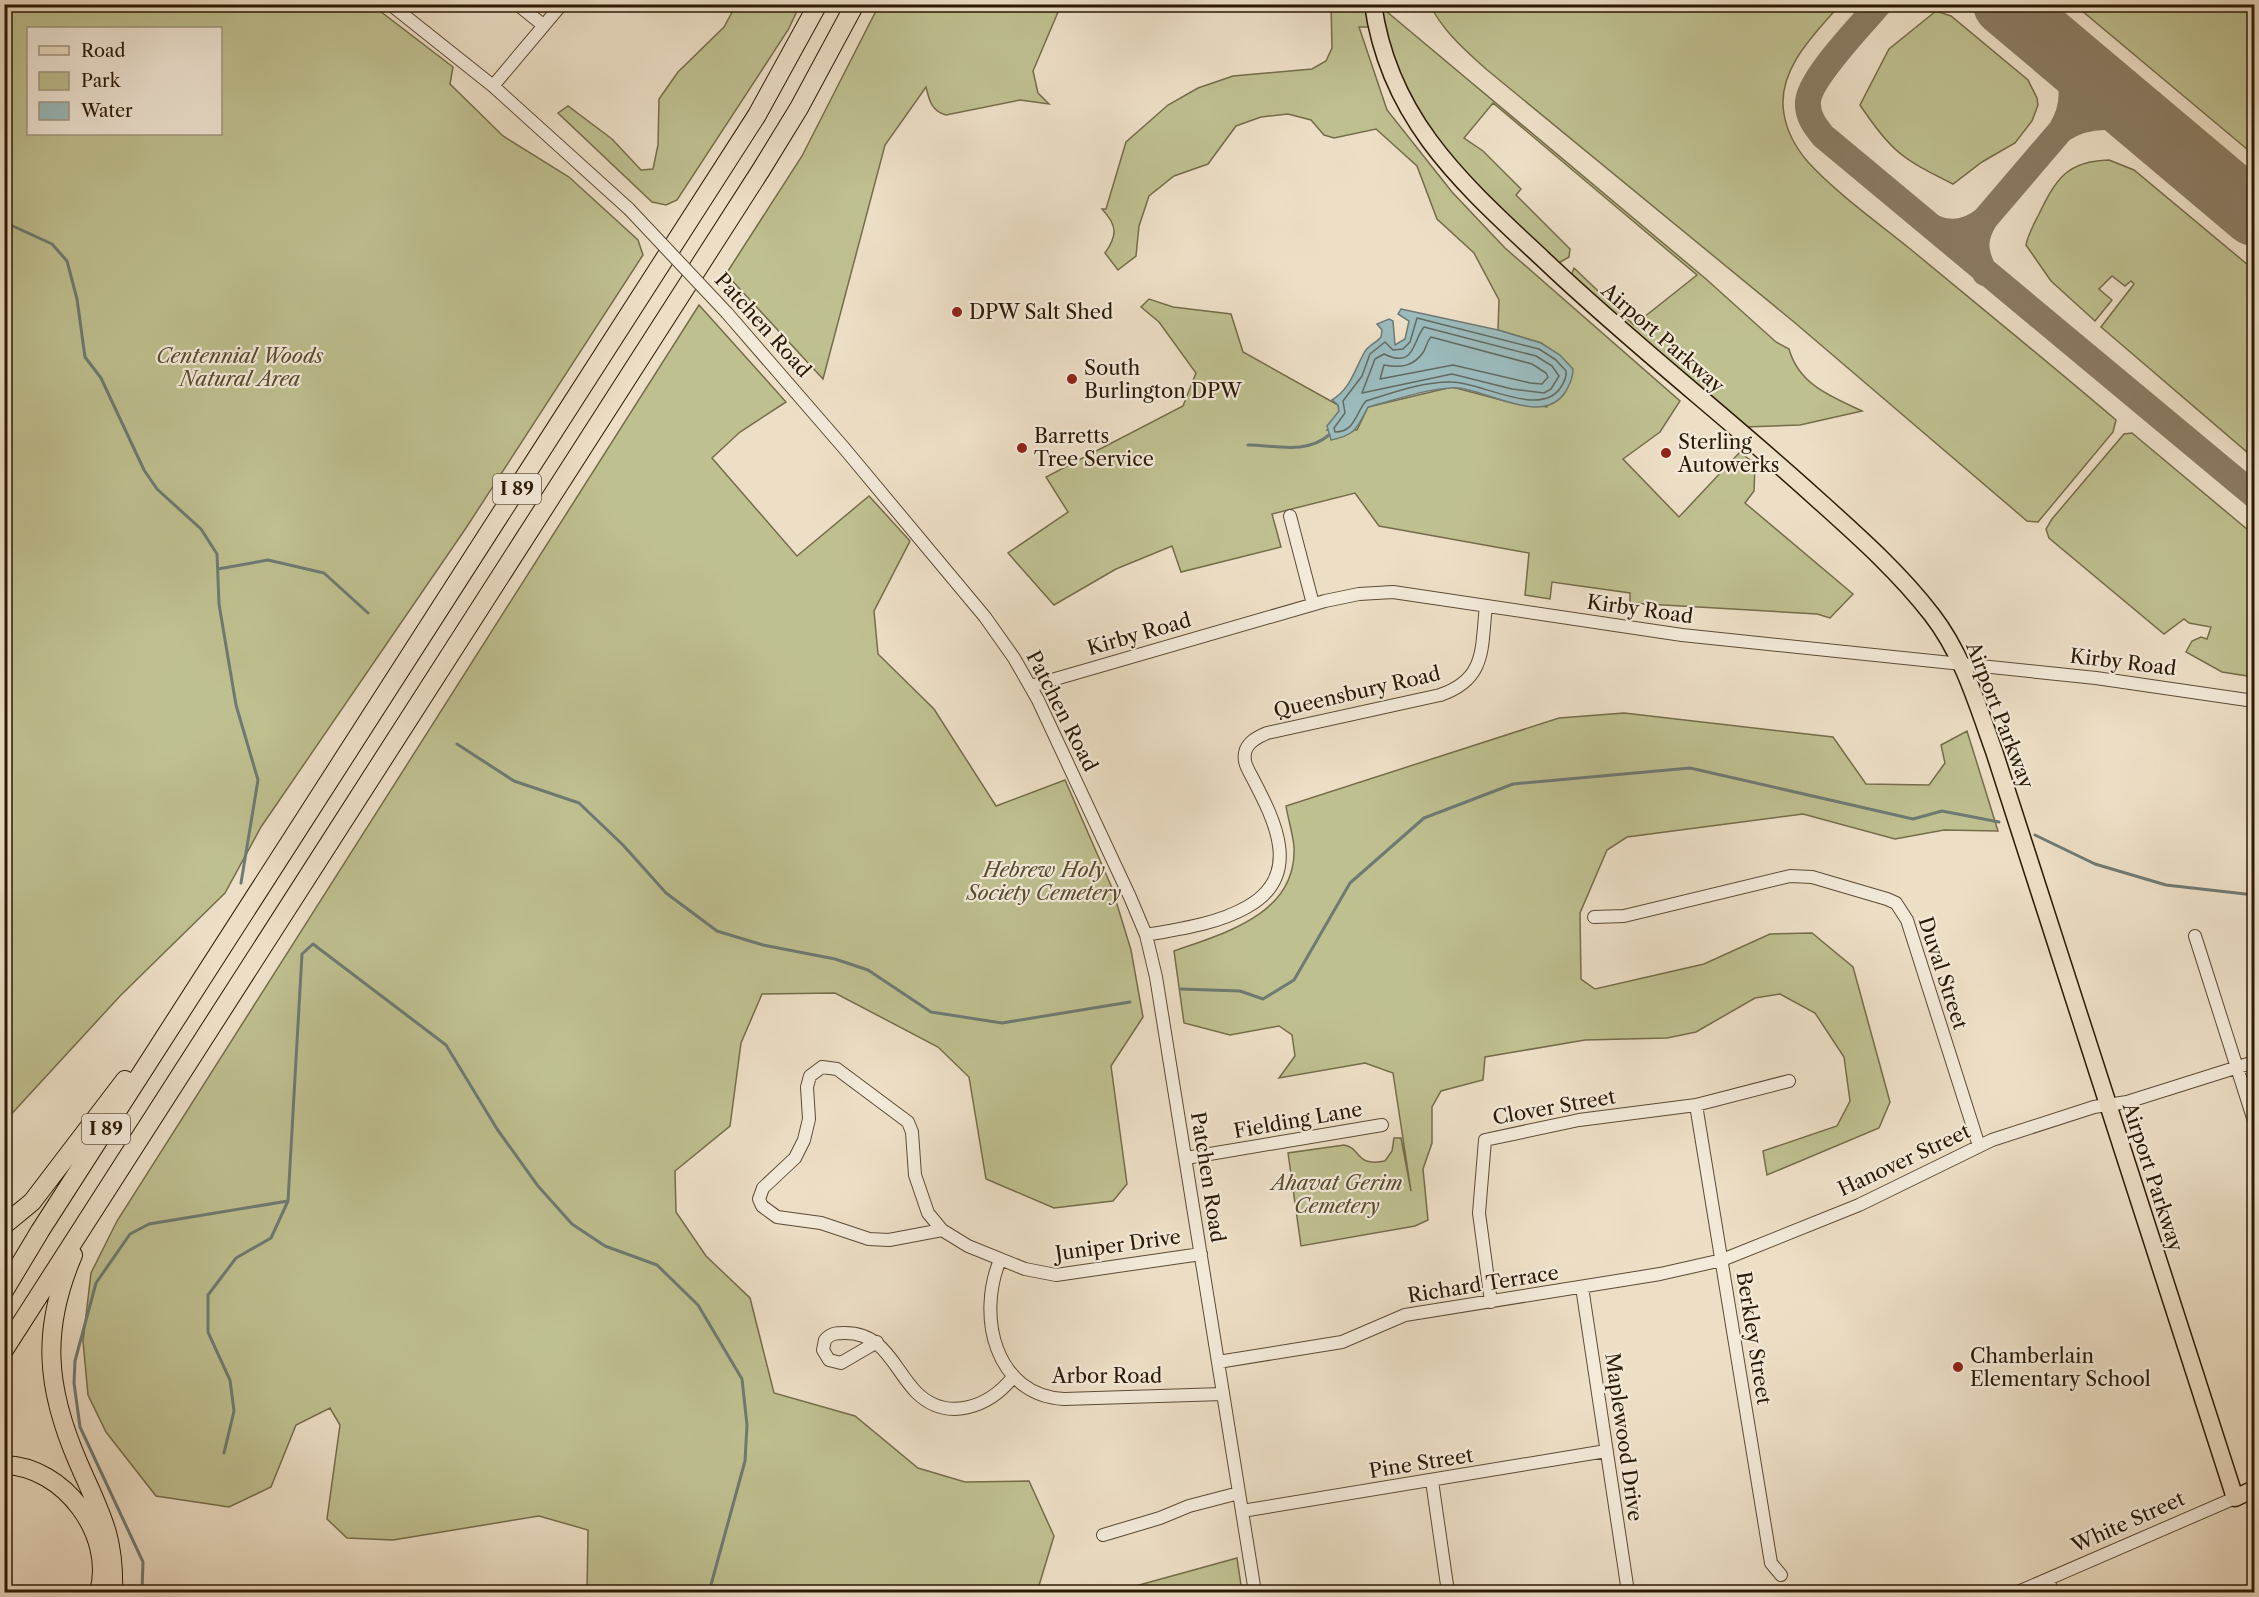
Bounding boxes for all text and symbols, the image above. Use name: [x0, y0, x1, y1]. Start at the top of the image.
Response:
legend: [27, 27, 222, 135]
text: Road: [81, 40, 126, 62]
text: Park: [81, 70, 122, 92]
text: Water: [80, 100, 133, 122]
street label: Patchen Road: [710, 268, 816, 382]
street label: Airport Parkway: [1596, 277, 1730, 398]
place label: DPW Salt Shed: [969, 300, 1113, 324]
marker: DPW Salt Shed: [950, 305, 964, 319]
park label: Centennial Woods Natural Area: [156, 344, 324, 391]
place label: South Burlington DPW: [1084, 356, 1243, 403]
marker: South Burlington DPW: [1065, 372, 1079, 386]
place label: Barretts Tree Service: [1034, 424, 1154, 471]
place label: Sterling Autowerks: [1677, 430, 1780, 477]
marker: Barretts Tree Service: [1015, 441, 1029, 455]
marker: Sterling Autowerks: [1659, 446, 1673, 460]
road number: I 89: [493, 474, 541, 504]
street label: Kirby Road: [1585, 590, 1695, 628]
street label: Kirby Road: [1084, 608, 1194, 660]
street label: Airport Parkway: [1961, 637, 2039, 792]
street label: Kirby Road: [2068, 644, 2178, 680]
street label: Patchen Road: [1021, 647, 1103, 775]
street label: Queensbury Road: [1271, 661, 1443, 723]
park label: Hebrew Holy Society Cemetery: [966, 858, 1121, 905]
street label: Duval Street: [1913, 914, 1973, 1032]
street label: Clover Street: [1491, 1084, 1617, 1130]
street label: Fielding Lane: [1232, 1097, 1364, 1143]
street label: Airport Parkway: [2117, 1099, 2189, 1255]
street label: Patchen Road: [1186, 1110, 1230, 1244]
road number: I 89: [82, 1114, 130, 1144]
street label: Hanover Street: [1834, 1119, 1974, 1201]
park label: Ahavat Gerim Cemetery: [1268, 1171, 1403, 1218]
street label: Juniper Drive: [1051, 1224, 1182, 1266]
street label: Richard Terrace: [1406, 1260, 1560, 1308]
street label: Berkley Street: [1732, 1270, 1776, 1406]
place label: Chamberlain Elementary School: [1970, 1344, 2151, 1391]
street label: Maplewood Drive: [1600, 1351, 1648, 1523]
marker: Chamberlain Elementary School: [1951, 1360, 1965, 1374]
street label: Arbor Road: [1051, 1364, 1162, 1388]
street label: Pine Street: [1367, 1443, 1475, 1483]
street label: White Street: [2067, 1486, 2188, 1558]

